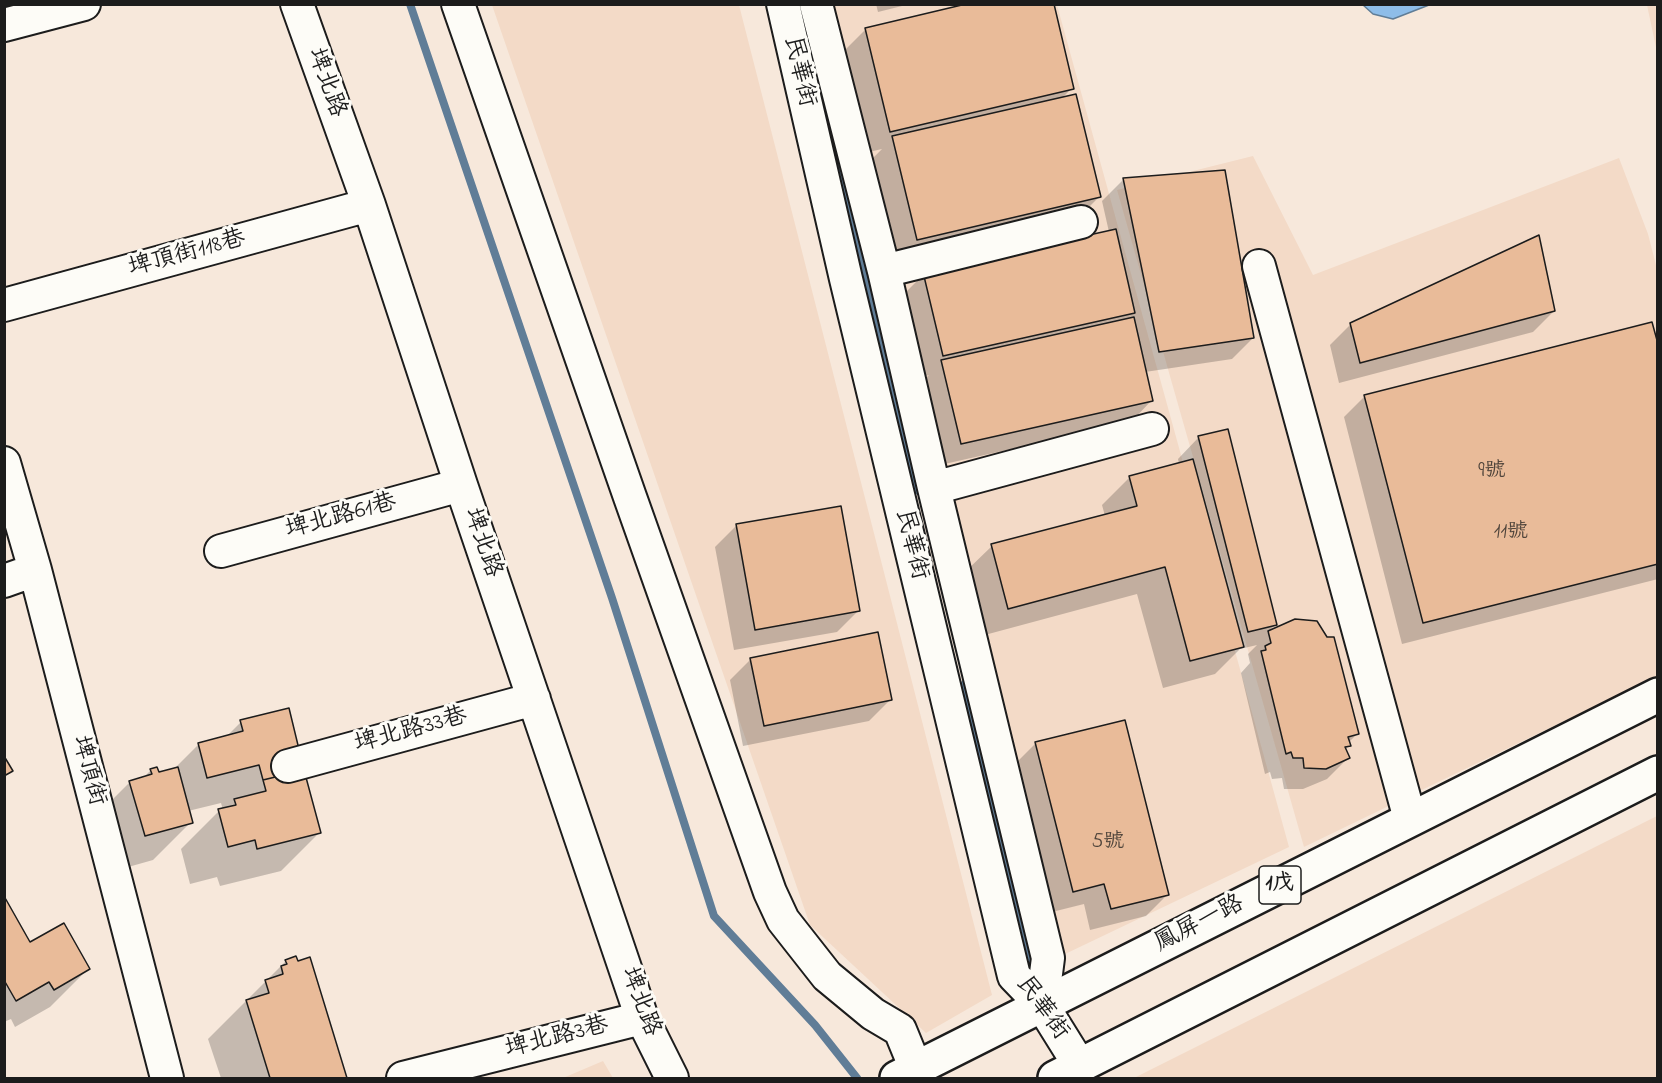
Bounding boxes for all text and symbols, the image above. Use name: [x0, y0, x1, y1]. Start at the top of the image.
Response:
street label: 民華街: [776, 34, 820, 110]
street label: 埤北路: [299, 44, 351, 122]
street label: 埤頂街118巷: [125, 226, 249, 284]
house number: 9號: [1478, 460, 1506, 486]
street label: 埤北路61巷: [282, 489, 400, 547]
street label: 埤北路: [456, 504, 506, 582]
street label: 民華街: [887, 507, 933, 583]
house number: 11號: [1494, 521, 1528, 547]
street label: 埤北路33巷: [351, 703, 471, 761]
street label: 埤頂街: [64, 732, 110, 810]
house number: 5號: [1091, 831, 1125, 857]
road number: 1戊: [1259, 866, 1301, 904]
street label: 鳳屏一路: [1151, 890, 1249, 960]
street label: 埤北路: [613, 963, 665, 1041]
street label: 民華街: [1008, 971, 1074, 1047]
street label: 埤北路3巷: [502, 1012, 612, 1066]

